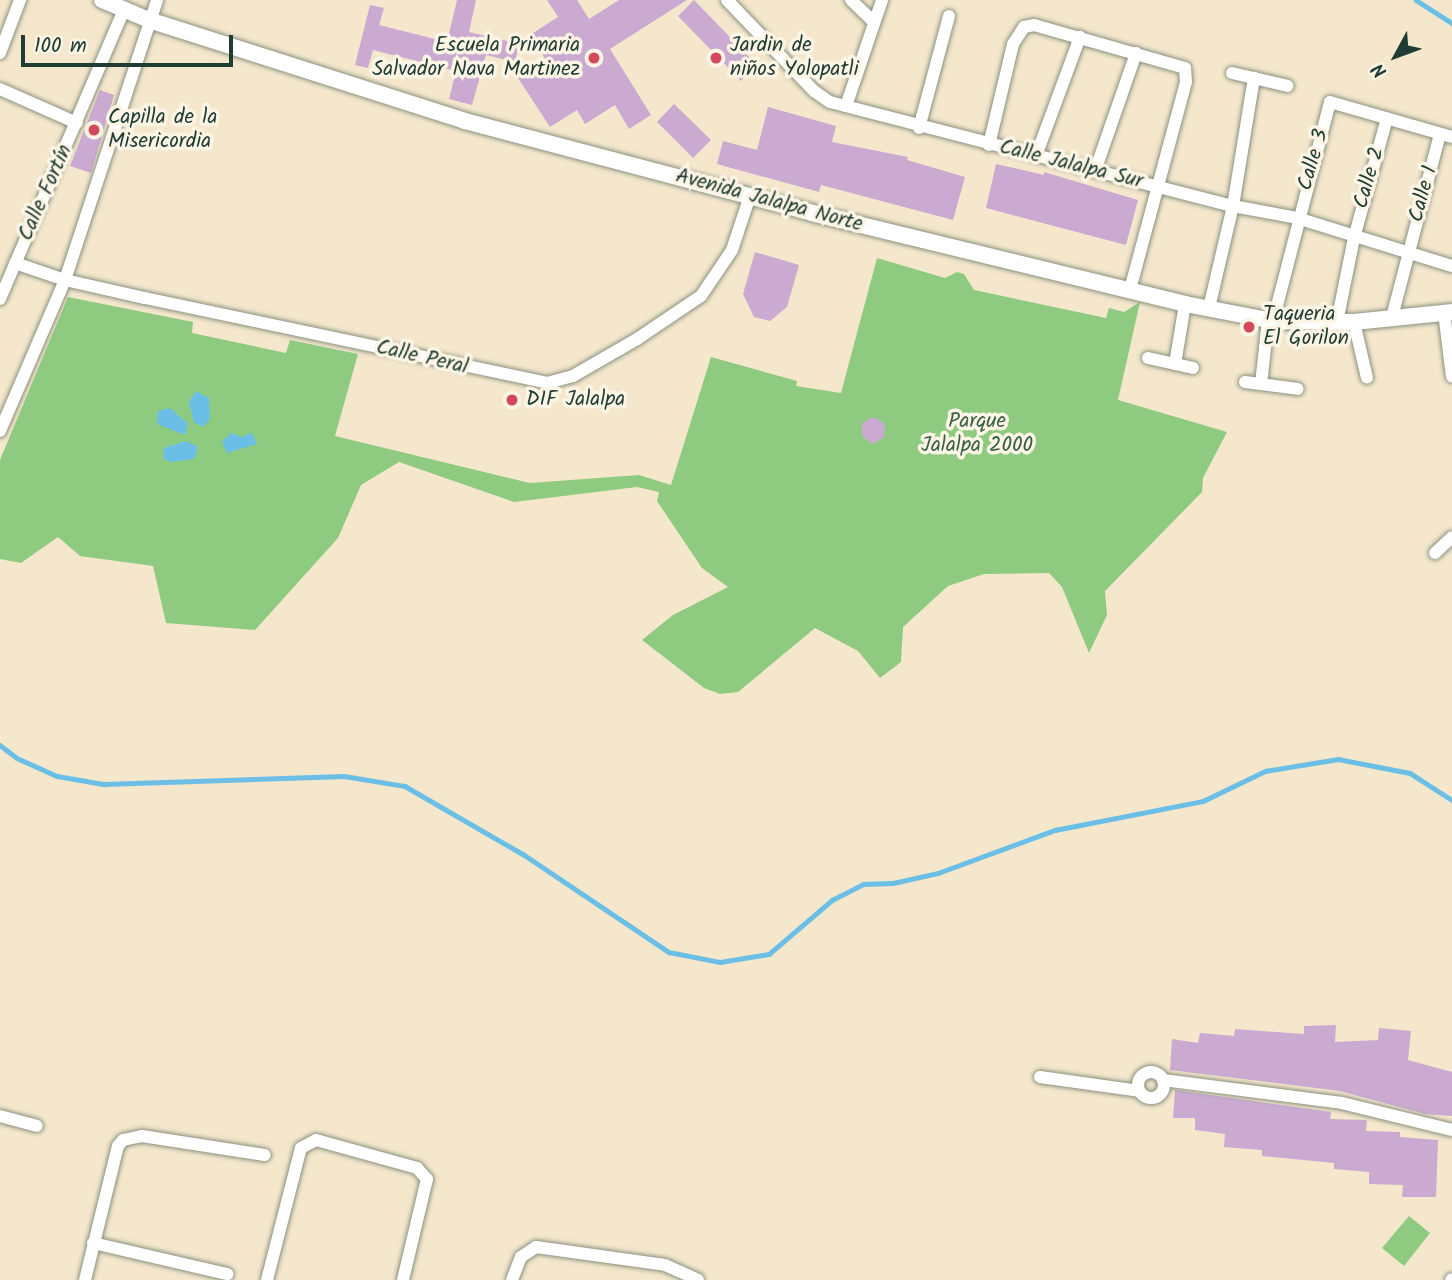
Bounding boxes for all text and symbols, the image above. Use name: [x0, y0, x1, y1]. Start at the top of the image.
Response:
scale bar: [24, 21, 236, 65]
north arrow: [1361, 21, 1431, 91]
text: 100 m: [34, 30, 87, 63]
place label: Escuela Primaria Salvador Nava Martinez: [372, 33, 580, 83]
place label: Jardin de niños Yolopatli: [730, 33, 859, 83]
marker: Escuela Primaria Salvador Nava Martinez: [586, 50, 602, 66]
marker: Jardin de niños Yolopatli: [708, 50, 724, 66]
text: N: [1365, 55, 1395, 84]
place label: Capilla de la Misericordia: [108, 105, 217, 155]
marker: Capilla de la Misericordia: [86, 122, 102, 138]
street label: Calle 3: [1293, 126, 1335, 194]
street label: Calle Jalalpa Sur: [997, 135, 1145, 195]
street label: Calle Fortín: [14, 141, 78, 245]
street label: Calle 2: [1349, 144, 1391, 212]
street label: Calle 1: [1404, 163, 1444, 225]
street label: Avenida Jalalpa Norte: [673, 164, 865, 238]
place label: Taqueria El Gorilon: [1263, 302, 1349, 352]
marker: Taqueria El Gorilon: [1241, 319, 1257, 335]
street label: Calle Peral: [374, 335, 470, 381]
place label: DIF Jalalpa: [526, 387, 625, 413]
marker: DIF Jalalpa: [504, 392, 520, 408]
park label: Parque Jalalpa 2000: [921, 409, 1033, 459]

